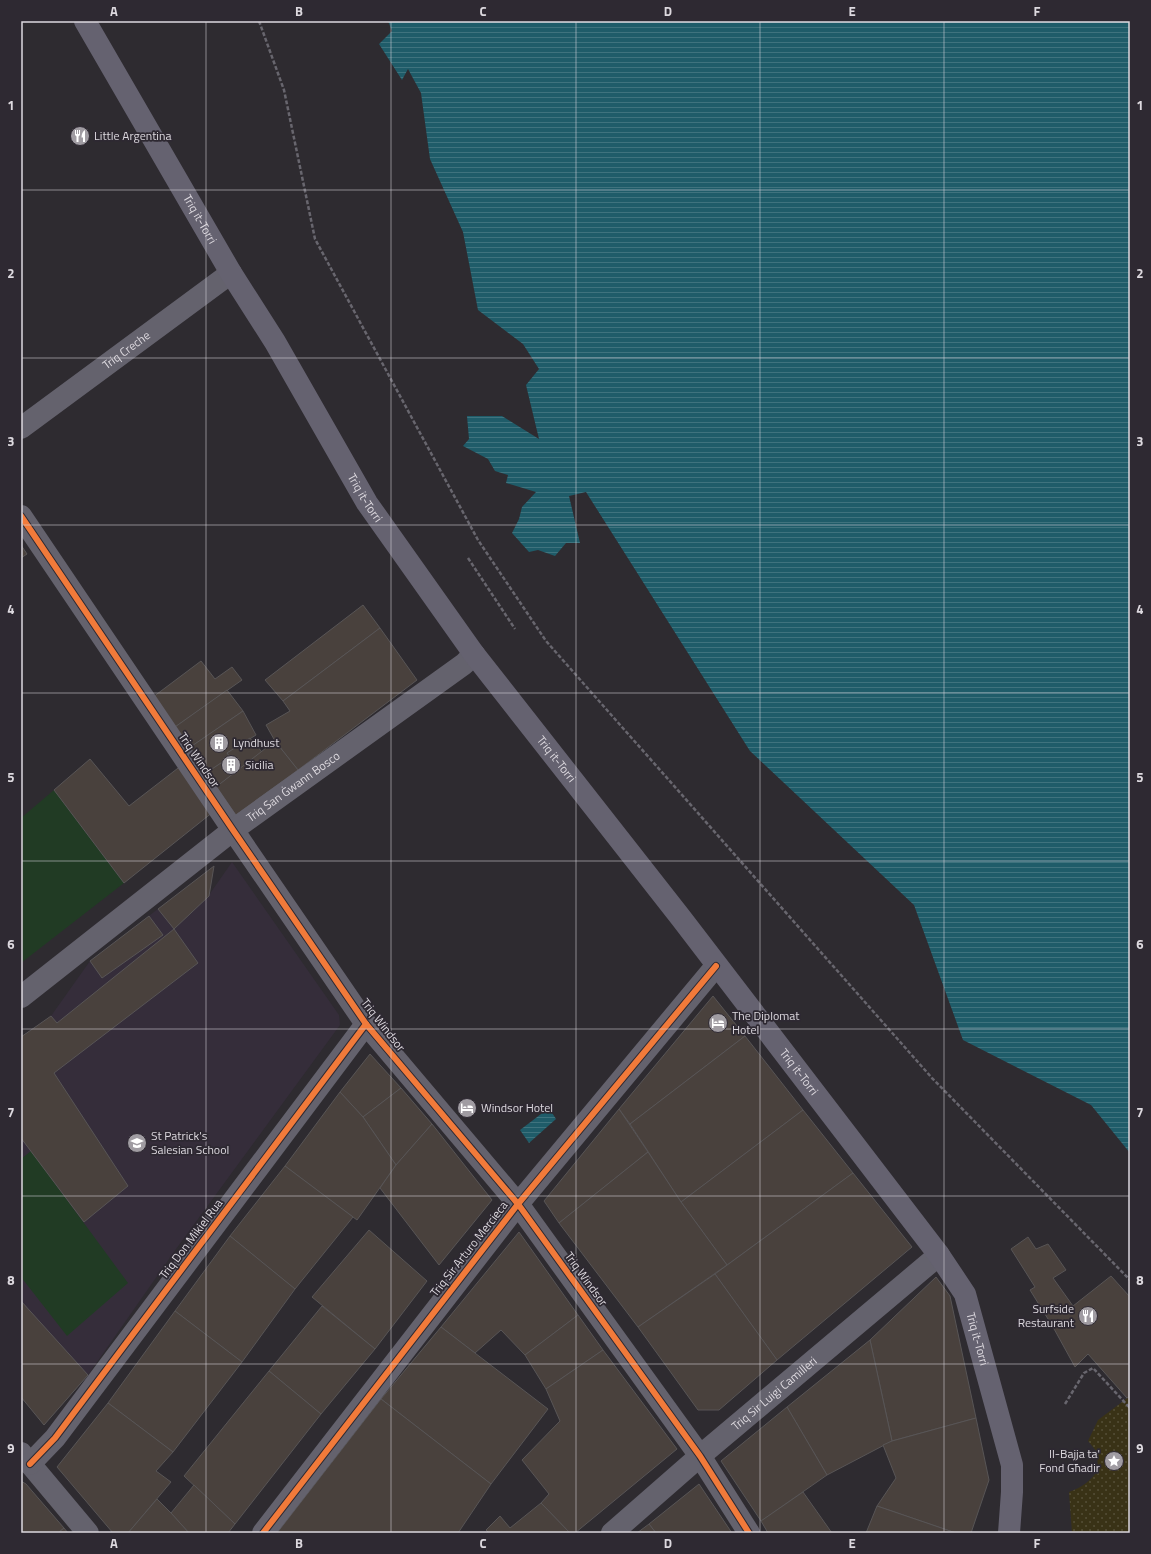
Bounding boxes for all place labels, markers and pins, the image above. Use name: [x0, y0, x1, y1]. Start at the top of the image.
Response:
restaurant icon: Little Argentina: [69, 125, 91, 147]
place label: Little Argentina: [94, 126, 171, 145]
building icon: Lyndhust: [208, 732, 230, 754]
place label: Lyndhust: [233, 733, 280, 752]
building icon: Sicilia: [220, 754, 242, 776]
place label: Sicilia: [245, 755, 273, 774]
place label: The Diplomat Hotel: [732, 1006, 800, 1039]
hotel icon: The Diplomat Hotel: [707, 1012, 729, 1034]
hotel icon: Windsor Hotel: [456, 1097, 478, 1119]
place label: Windsor Hotel: [481, 1098, 553, 1117]
place label: St Patrick's Salesian School: [151, 1126, 229, 1159]
school or university icon: St Patrick's Salesian School: [126, 1132, 148, 1154]
place label: Surfside Restaurant: [1018, 1299, 1075, 1332]
restaurant icon: Surfside Restaurant: [1077, 1305, 1099, 1327]
place label: Il-Bajja ta' Fond Għadir: [1039, 1444, 1100, 1477]
place icon: Il-Bajja ta' Fond Għadir: [1103, 1450, 1125, 1472]

